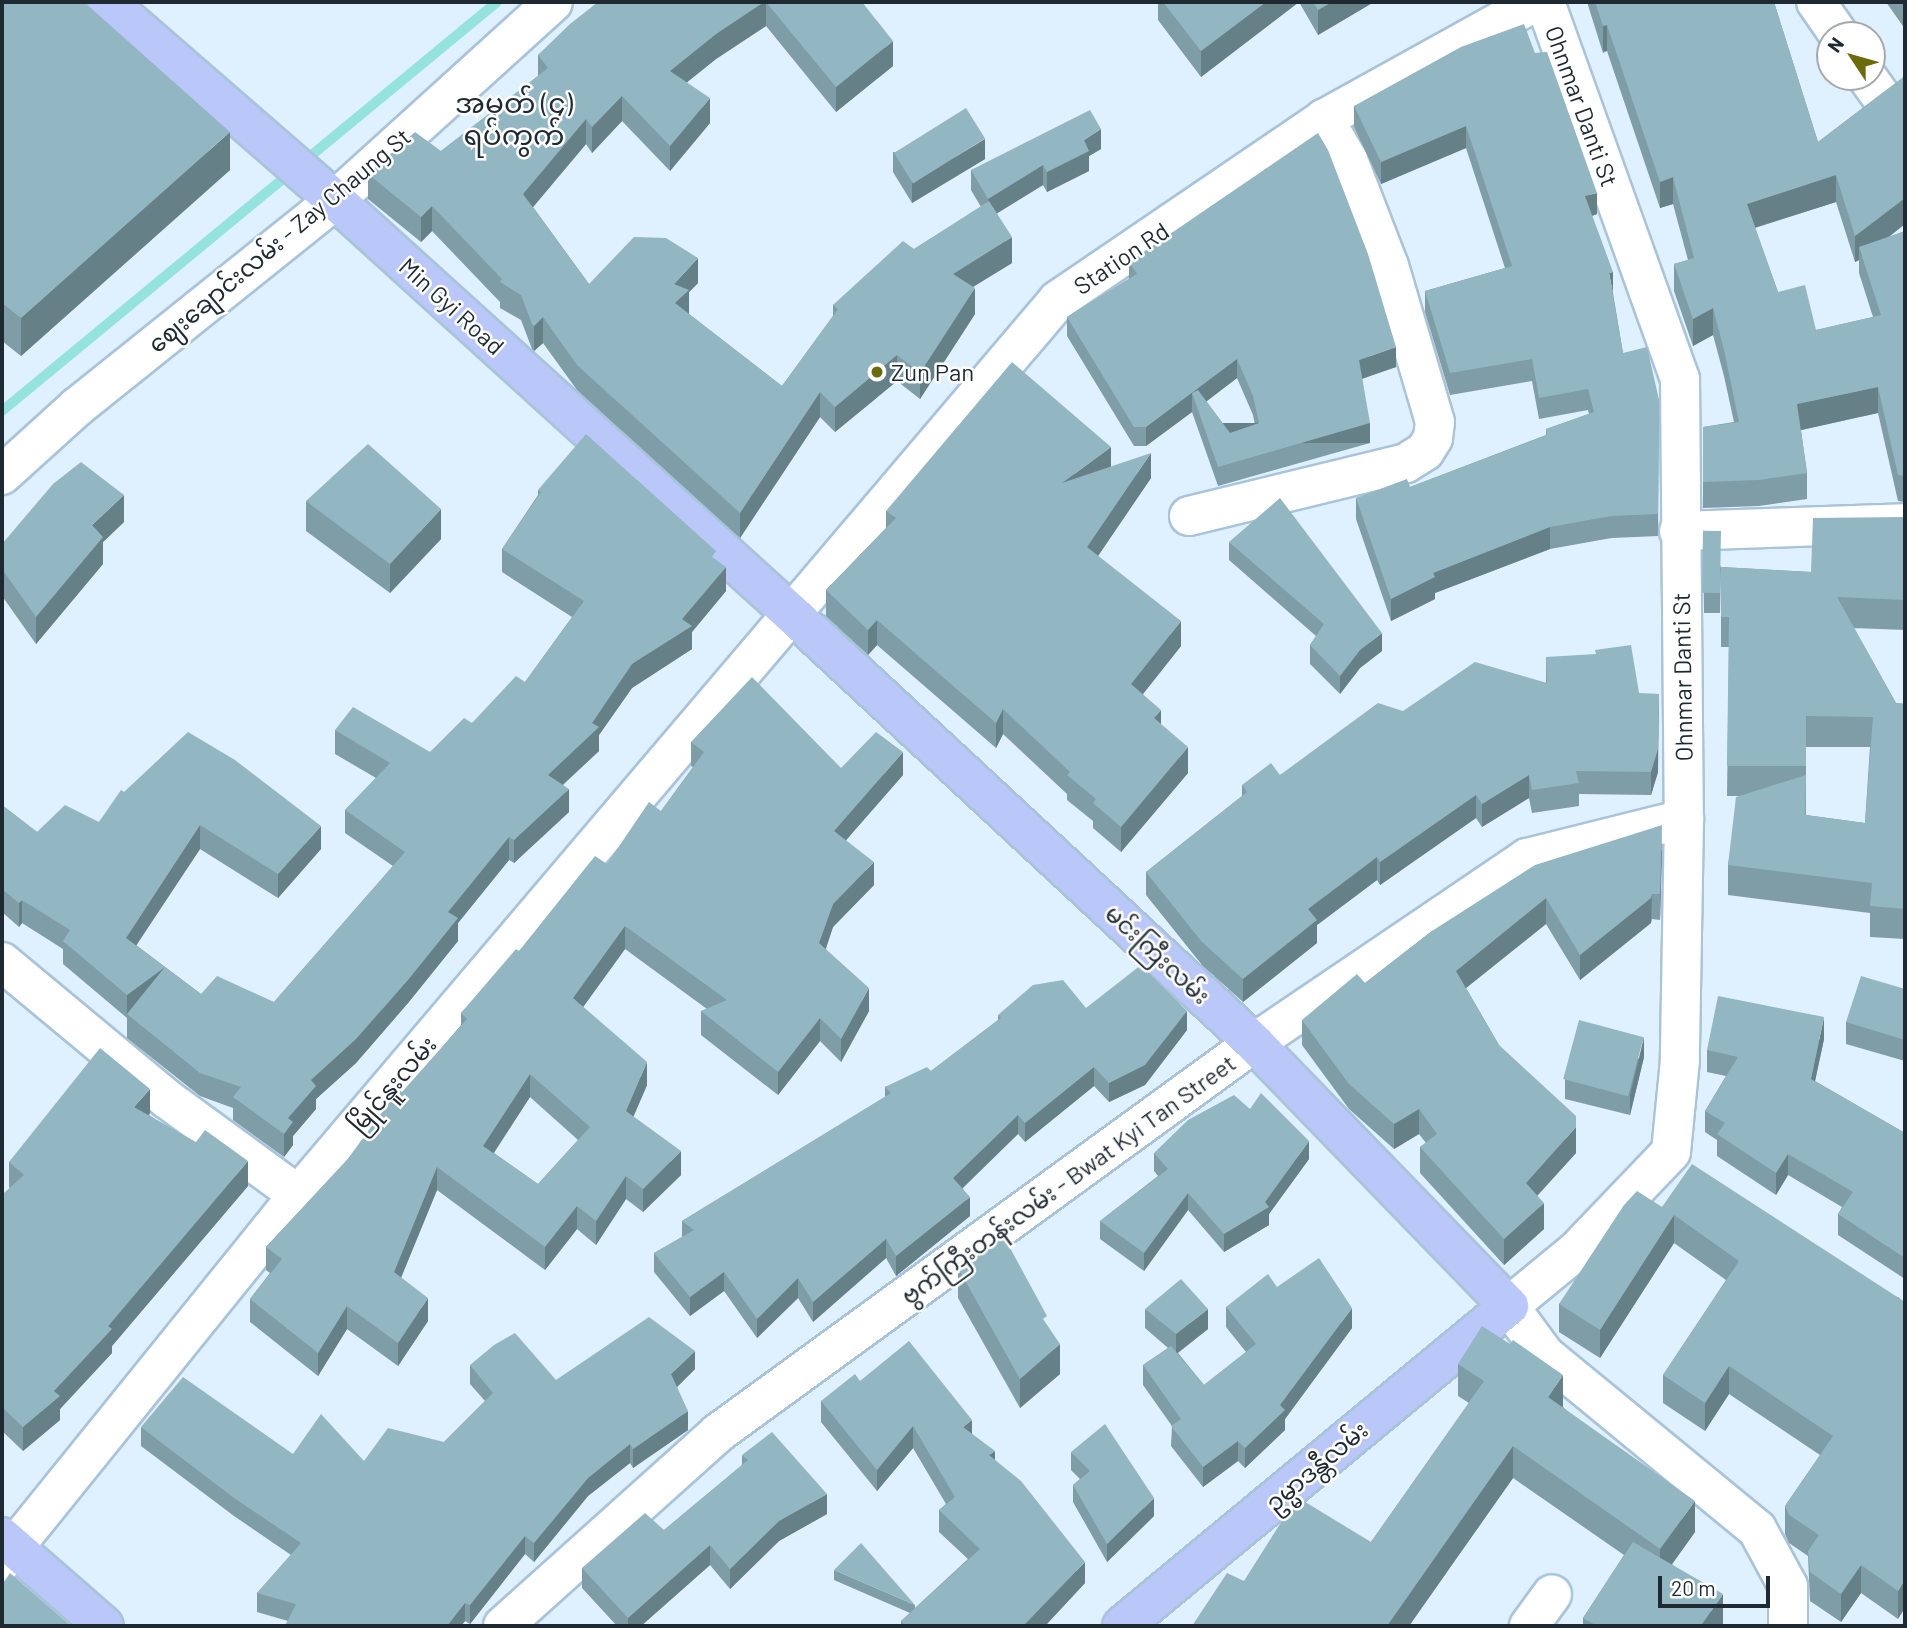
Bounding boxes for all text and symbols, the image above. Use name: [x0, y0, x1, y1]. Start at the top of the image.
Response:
north arrow: [1816, 21, 1886, 91]
street label: Ohnmar Danti St: [1540, 22, 1624, 190]
text: N: [1822, 33, 1848, 56]
district label: အမှတ် (၄) ရပ်ကွက်: [455, 85, 573, 151]
street label: ဈေးချောင်းလမ်း - Zay Chaung St: [142, 122, 416, 358]
street label: Station Rd: [1068, 216, 1174, 300]
street label: Min Gyi Road: [394, 252, 510, 360]
place label: Zun Pan: [891, 358, 974, 386]
marker: Zun Pan: [869, 364, 885, 380]
street label: Ohnmar Danti St: [1666, 592, 1698, 762]
street label: မင်းကြီးလမ်း: [1100, 898, 1216, 1010]
street label: မြိုင်နူးလမ်း: [342, 1030, 442, 1138]
street label: ဗွက်ကြီးတန်းလမ်း - Bwat Kyi Tan Street: [895, 1048, 1241, 1310]
street label: ဥမ္မာဒန္တီလမ်း: [1259, 1415, 1373, 1517]
scale bar: [1662, 1562, 1774, 1606]
text: 20 m: [1671, 1575, 1716, 1600]

